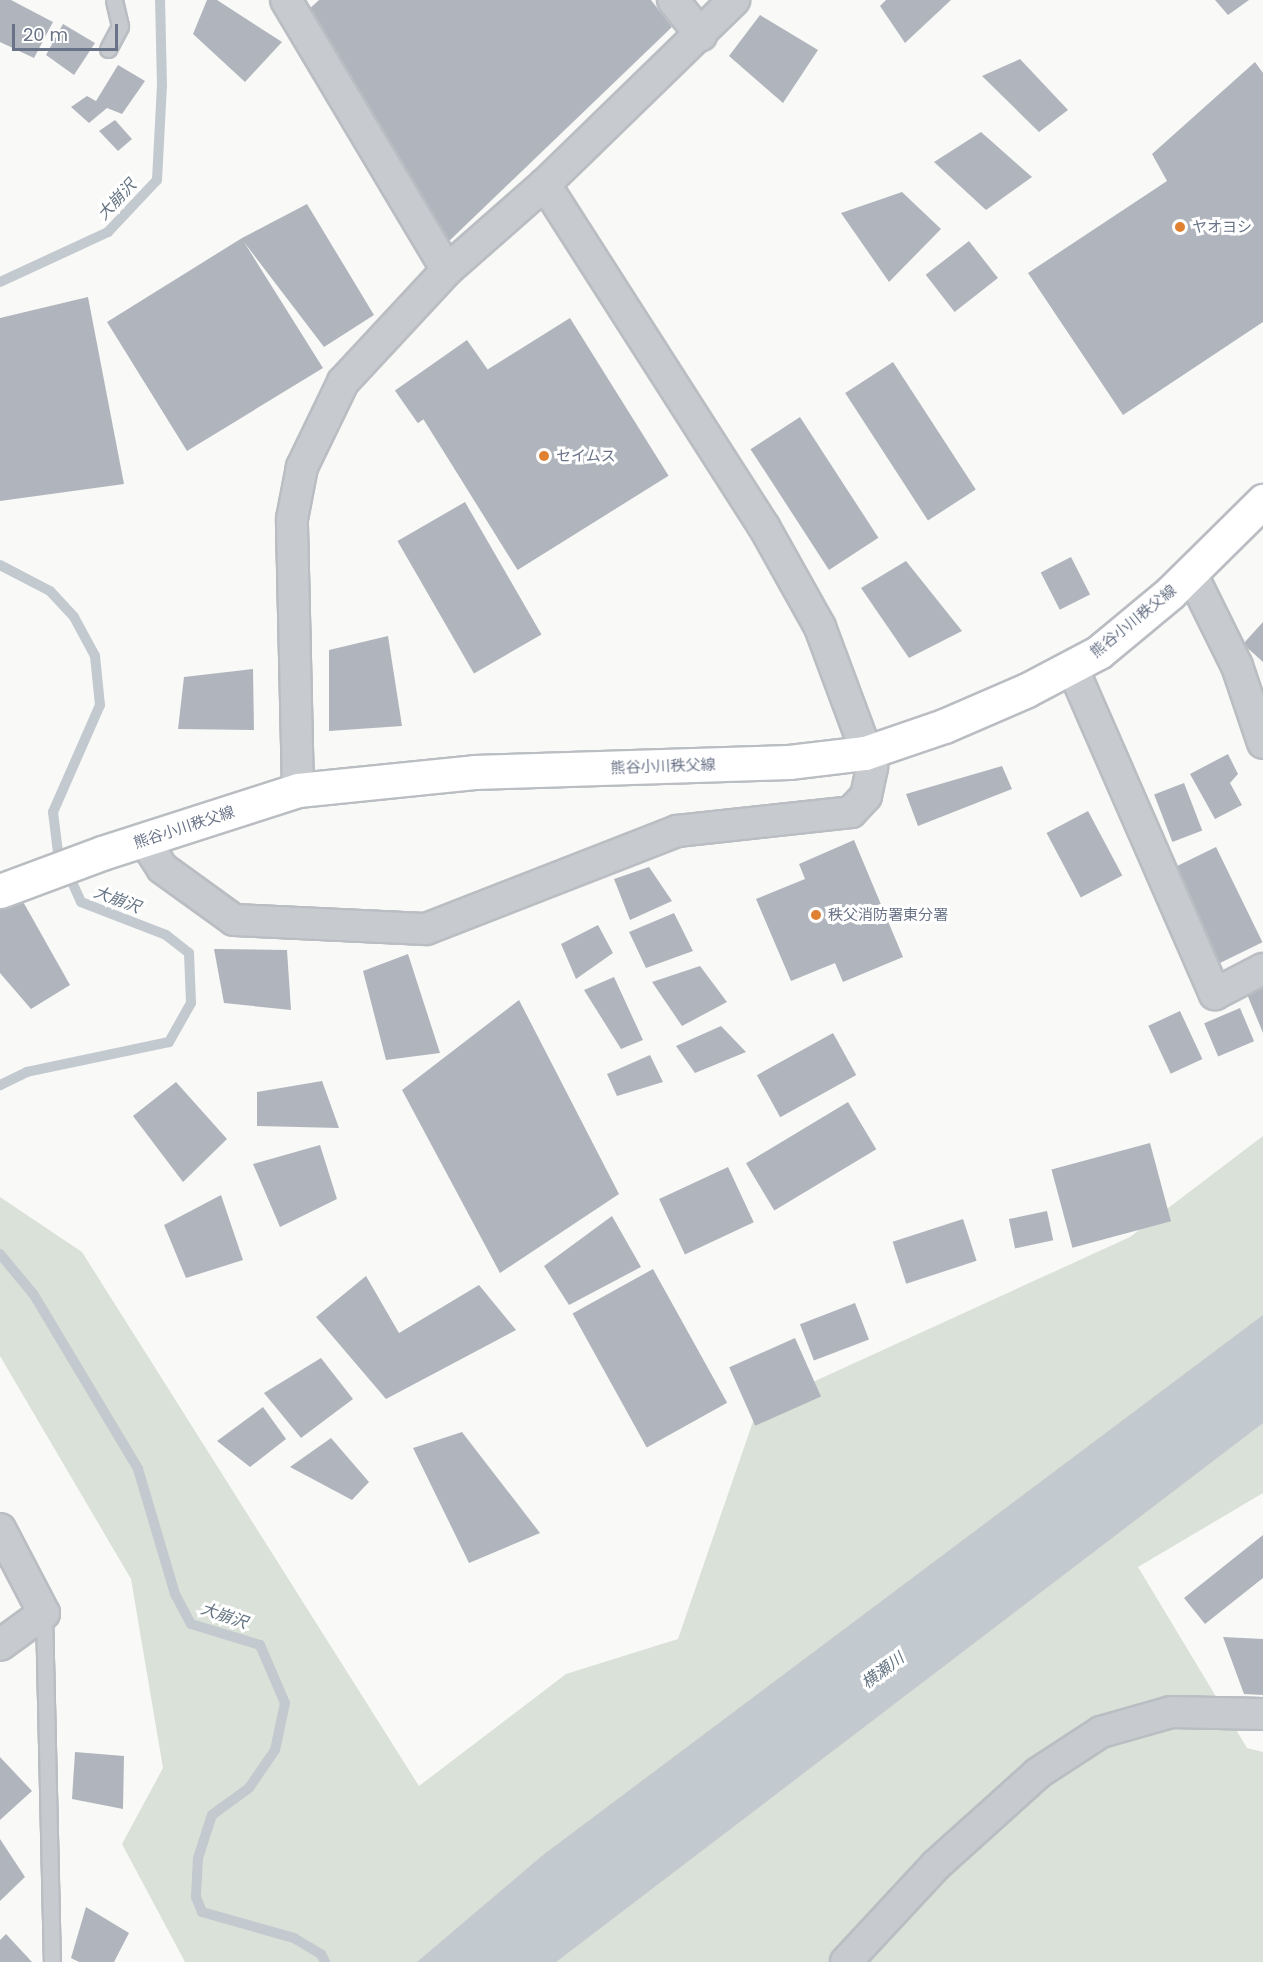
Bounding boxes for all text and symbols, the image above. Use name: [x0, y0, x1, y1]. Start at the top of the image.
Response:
scale bar: [15, 12, 122, 50]
text: 20 m: [23, 22, 68, 47]
water label: 大崩沢: [94, 176, 140, 224]
place label: ヤオヨシ: [1192, 218, 1252, 236]
marker: ヤオヨシ: [1173, 220, 1187, 234]
place label: セイムス: [556, 447, 616, 465]
marker: セイムス: [537, 449, 551, 463]
street label: 熊谷小川秩父線: [1087, 581, 1179, 661]
street label: 熊谷小川秩父線: [610, 755, 716, 777]
street label: 熊谷小川秩父線: [131, 802, 237, 852]
water label: 大崩沢: [91, 882, 143, 918]
place label: 秩父消防署東分署: [828, 906, 948, 924]
marker: 秩父消防署東分署: [809, 908, 823, 922]
water label: 大崩沢: [198, 1599, 250, 1633]
water label: 横瀬川: [858, 1649, 908, 1693]

